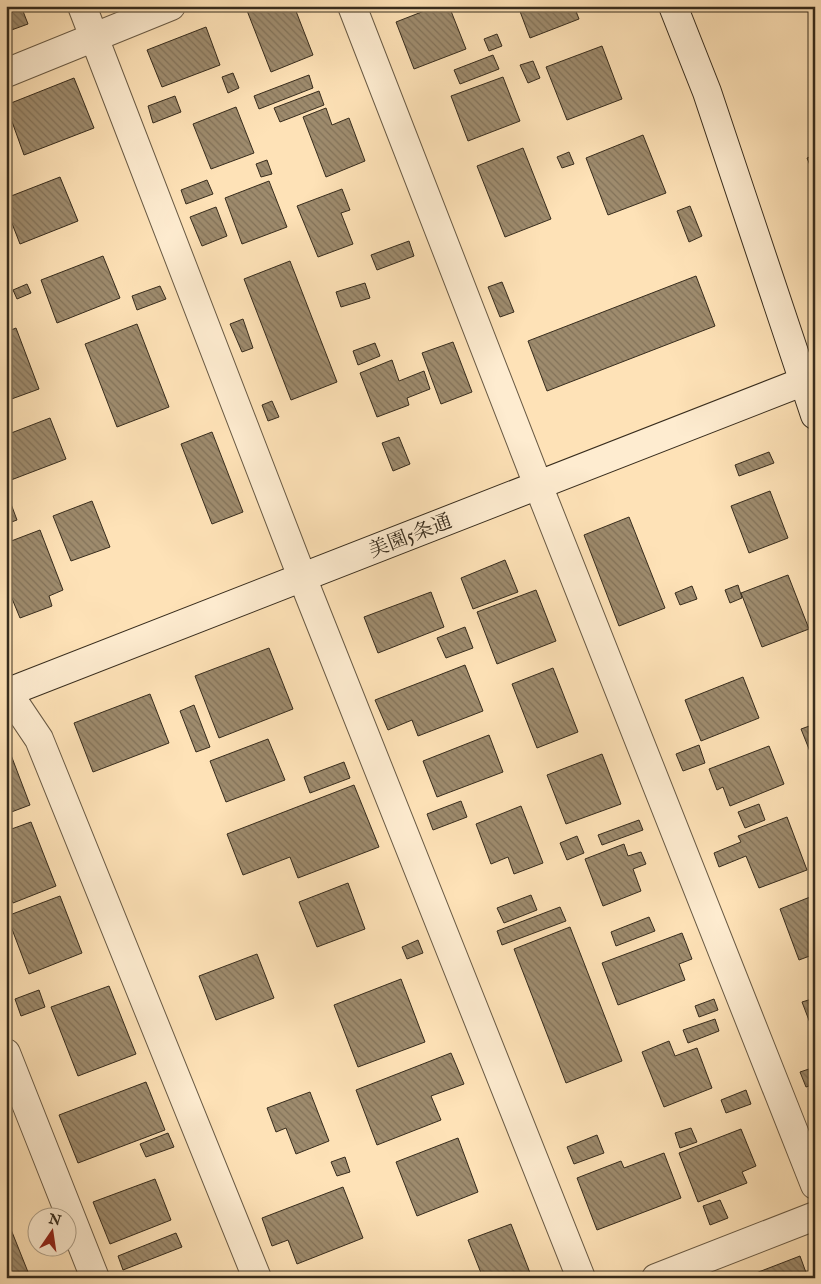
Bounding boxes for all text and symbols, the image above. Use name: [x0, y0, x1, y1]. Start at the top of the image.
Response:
street label: 美園5条通: [365, 509, 456, 564]
north arrow: [28, 1206, 78, 1256]
text: N: [46, 1210, 63, 1230]

